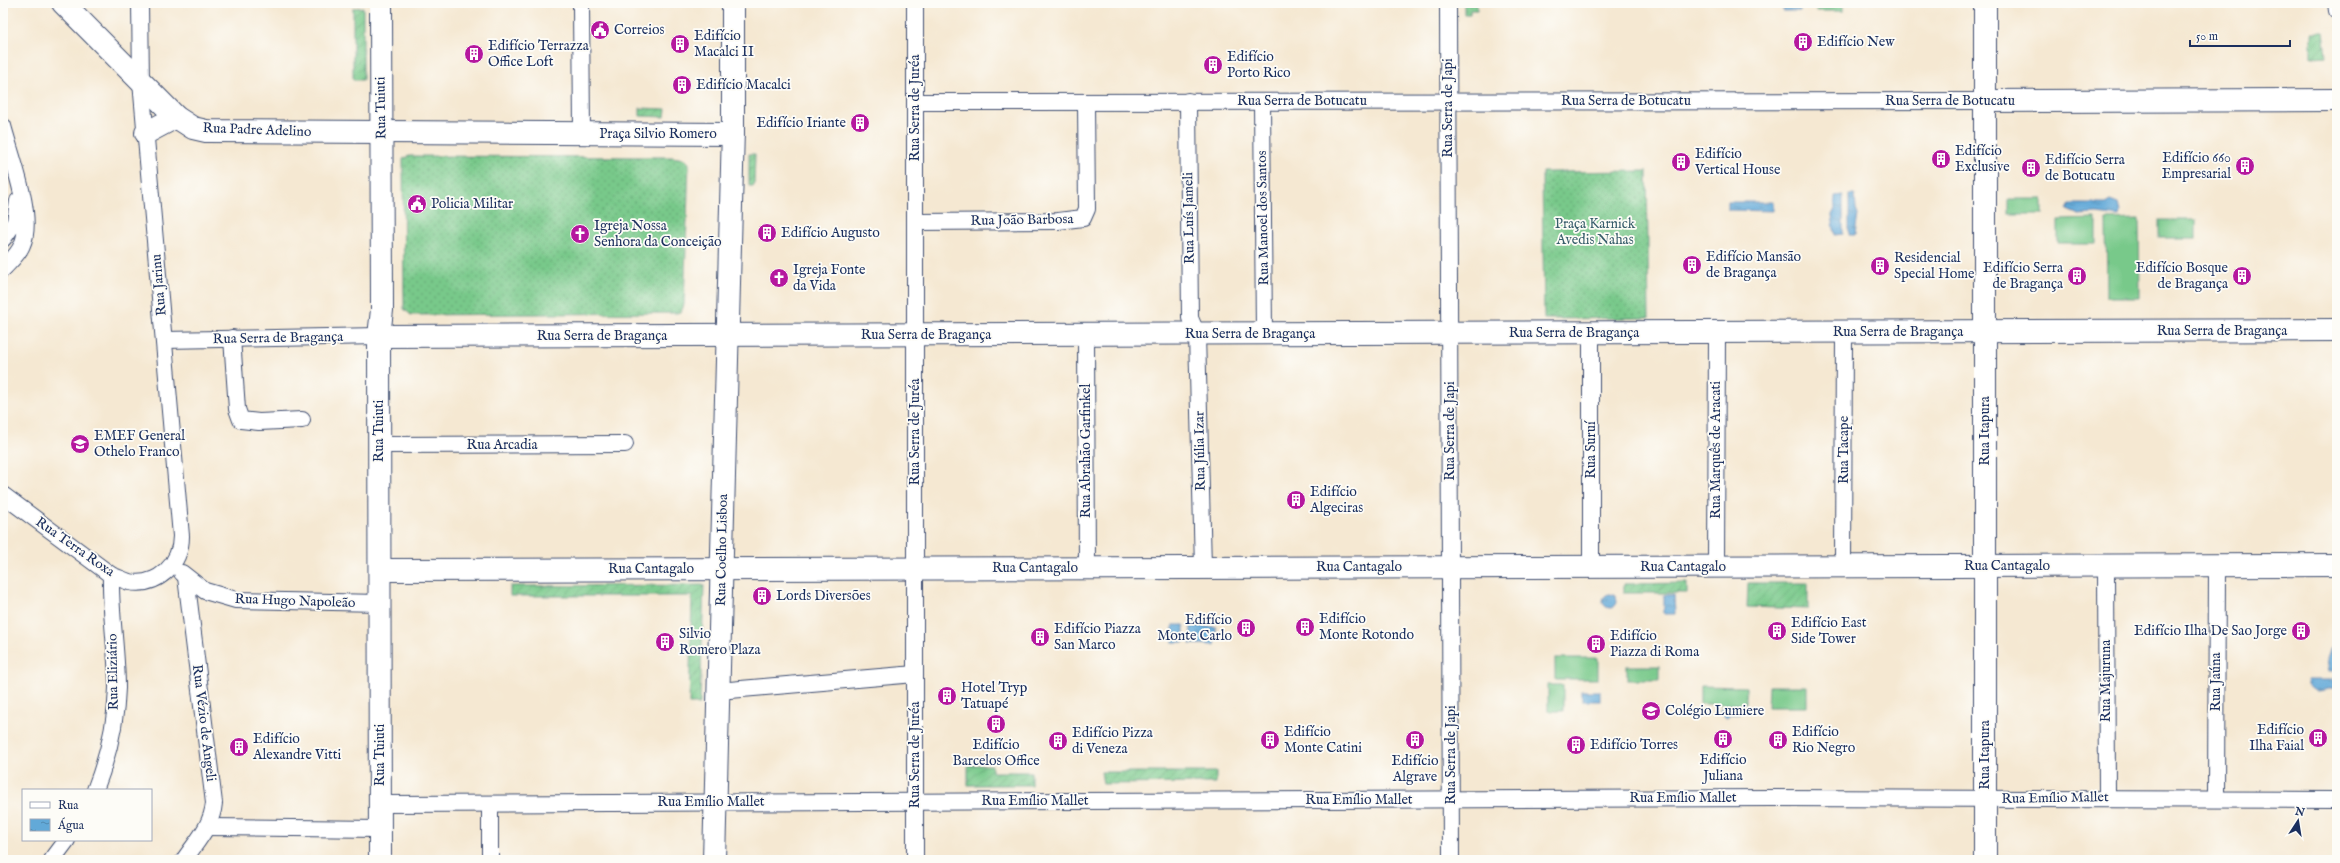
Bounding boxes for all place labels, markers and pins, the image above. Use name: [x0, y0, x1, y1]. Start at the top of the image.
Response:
public building icon: Correios: [589, 19, 611, 41]
place label: Correios: [614, 21, 664, 39]
place label: Edifício Macalci II: [694, 27, 754, 61]
building icon: Edifício New: [1792, 31, 1814, 53]
building icon: Edifício Macalci II: [669, 33, 691, 55]
place label: Edifício New: [1817, 33, 1895, 51]
place label: Edifício Terrazza Office Loft: [488, 37, 590, 71]
building icon: Edifício Terrazza Office Loft: [463, 43, 485, 65]
place label: Edifício Porto Rico: [1227, 48, 1291, 82]
building icon: Edifício Porto Rico: [1202, 54, 1224, 76]
building icon: Edifício Macalci: [671, 74, 693, 96]
place label: Edifício Macalci: [696, 76, 791, 94]
building icon: Edifício Iriante: [849, 112, 871, 134]
place label: Edifício Iriante: [756, 114, 847, 132]
place label: Edifício Exclusive: [1955, 142, 2010, 176]
place label: Edifício Vertical House: [1694, 145, 1781, 179]
building icon: Edifício Exclusive: [1930, 148, 1952, 170]
place label: Edifício 660 Empresarial: [2162, 149, 2231, 183]
building icon: Edifício Vertical House: [1670, 151, 1692, 173]
place label: Edifício Serra de Botucatu: [2045, 151, 2126, 185]
building icon: Edifício 660 Empresarial: [2234, 155, 2256, 177]
building icon: Edifício Serra de Botucatu: [2020, 157, 2042, 179]
public building icon: Policia Militar: [406, 193, 428, 215]
place label: Policia Militar: [431, 195, 513, 213]
place label: Igreja Nossa Senhora da Conceição: [594, 217, 722, 251]
building icon: Edifício Augusto: [756, 222, 778, 244]
church icon: Igreja Nossa Senhora da Conceição: [569, 223, 591, 245]
place label: Edifício Augusto: [781, 224, 880, 242]
place label: Edifício Mansão de Bragança: [1706, 248, 1802, 282]
place label: Residencial Special Home: [1894, 249, 1975, 283]
building icon: Edifício Mansão de Bragança: [1681, 254, 1703, 276]
building icon: Residencial Special Home: [1869, 255, 1891, 277]
place label: Edifício Serra de Bragança: [1983, 259, 2064, 293]
place label: Edifício Bosque de Bragança: [2136, 259, 2229, 293]
place label: Igreja Fonte da Vida: [793, 261, 866, 295]
building icon: Edifício Serra de Bragança: [2066, 265, 2088, 287]
building icon: Edifício Bosque de Bragança: [2231, 265, 2253, 287]
church icon: Igreja Fonte da Vida: [768, 267, 790, 289]
place label: EMEF General Othelo Franco: [94, 427, 185, 461]
school or university icon: EMEF General Othelo Franco: [69, 433, 91, 455]
place label: Edifício Algeciras: [1309, 483, 1363, 517]
building icon: Edifício Algeciras: [1285, 489, 1307, 511]
building icon: Lords Diversões: [751, 585, 773, 607]
place label: Lords Diversões: [776, 587, 871, 605]
place label: Edifício Monte Rotondo: [1319, 610, 1415, 644]
place label: Edifício Monte Carlo: [1157, 611, 1232, 645]
place label: Edifício East Side Tower: [1791, 614, 1867, 648]
building icon: Edifício Monte Rotondo: [1294, 616, 1316, 638]
building icon: Edifício Monte Carlo: [1235, 617, 1257, 639]
place label: Edifício Piazza San Marco: [1054, 620, 1142, 654]
building icon: Edifício East Side Tower: [1766, 620, 1788, 642]
building icon: Edifício Ilha De Sao Jorge: [2290, 620, 2312, 642]
place label: Edifício Ilha De Sao Jorge: [2134, 622, 2288, 640]
place label: Silvio Romero Plaza: [679, 625, 762, 659]
building icon: Edifício Piazza San Marco: [1029, 626, 1051, 648]
place label: Edifício Piazza di Roma: [1610, 627, 1700, 661]
building icon: Silvio Romero Plaza: [654, 631, 676, 653]
building icon: Edifício Piazza di Roma: [1585, 633, 1607, 655]
place label: Hotel Tryp Tatuapé: [961, 679, 1028, 713]
building icon: Hotel Tryp Tatuapé: [936, 685, 958, 707]
school or university icon: Colégio Lumiere: [1640, 700, 1662, 722]
place label: Colégio Lumiere: [1665, 702, 1765, 720]
building icon: Edifício Barcelos Office: [985, 713, 1007, 735]
place label: Edifício Ilha Faial: [2249, 721, 2304, 755]
place label: Edifício Monte Catini: [1284, 723, 1362, 757]
place label: Edifício Rio Negro: [1792, 723, 1856, 757]
place label: Edifício Pizza di Veneza: [1072, 724, 1154, 758]
building icon: Edifício Ilha Faial: [2307, 727, 2329, 749]
building icon: Edifício Juliana: [1712, 728, 1734, 750]
building icon: Edifício Monte Catini: [1259, 729, 1281, 751]
building icon: Edifício Algrave: [1404, 729, 1426, 751]
building icon: Edifício Rio Negro: [1767, 729, 1789, 751]
place label: Edifício Alexandre Vitti: [252, 730, 342, 764]
building icon: Edifício Pizza di Veneza: [1047, 730, 1069, 752]
building icon: Edifício Torres: [1565, 734, 1587, 756]
building icon: Edifício Alexandre Vitti: [228, 736, 250, 758]
place label: Edifício Barcelos Office: [952, 736, 1040, 770]
place label: Edifício Torres: [1590, 736, 1678, 754]
place label: Edifício Juliana: [1700, 751, 1747, 785]
place label: Edifício Algrave: [1392, 752, 1439, 786]

